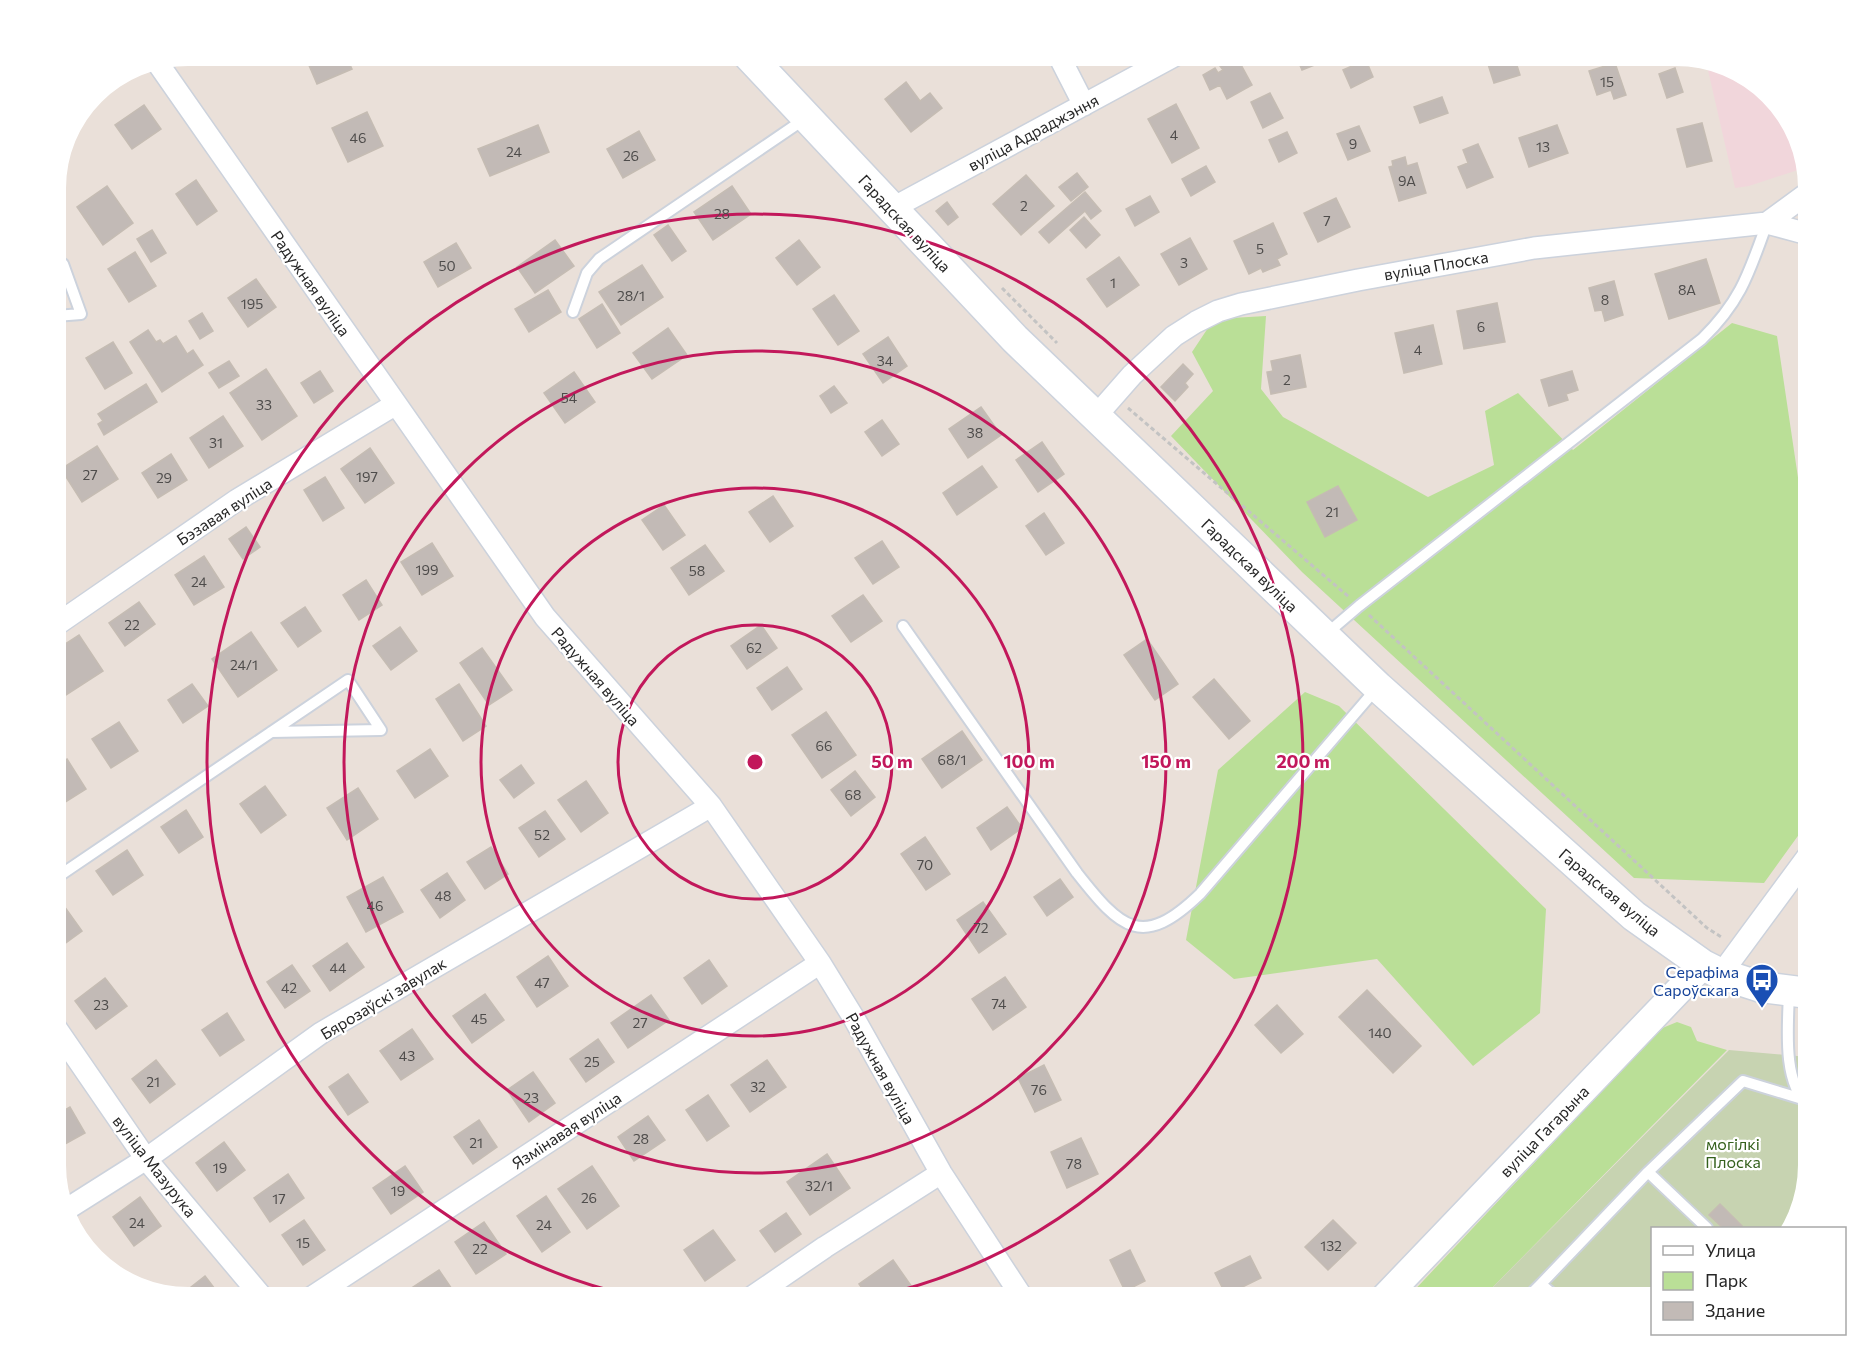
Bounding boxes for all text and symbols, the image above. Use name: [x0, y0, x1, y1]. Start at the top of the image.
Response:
house number: 15: [1600, 73, 1614, 90]
street label: вуліца Адраджэння: [965, 90, 1101, 174]
house number: 4: [1170, 126, 1179, 143]
house number: 46: [350, 129, 366, 146]
house number: 9: [1349, 135, 1357, 152]
house number: 13: [1536, 138, 1550, 155]
house number: 24: [506, 143, 523, 160]
house number: 26: [623, 147, 639, 164]
street label: Гарадская вуліца: [855, 170, 955, 276]
house number: 9А: [1398, 172, 1416, 189]
house number: 2: [1020, 197, 1028, 214]
house number: 28: [714, 205, 730, 222]
house number: 7: [1323, 212, 1331, 229]
street label: Радужная вуліца: [267, 227, 355, 339]
house number: 5: [1256, 240, 1264, 257]
street label: вуліца Плоска: [1382, 246, 1490, 284]
house number: 3: [1180, 254, 1188, 271]
house number: 50: [438, 257, 456, 274]
house number: 1: [1110, 274, 1116, 291]
house number: 8А: [1678, 281, 1696, 298]
house number: 28/1: [617, 287, 645, 304]
house number: 8: [1601, 291, 1609, 308]
house number: 195: [241, 295, 263, 312]
house number: 6: [1477, 318, 1485, 335]
house number: 4: [1414, 341, 1423, 358]
house number: 34: [877, 352, 894, 369]
house number: 2: [1283, 371, 1291, 388]
house number: 54: [561, 389, 578, 406]
house number: 33: [256, 396, 272, 413]
house number: 38: [967, 424, 983, 441]
house number: 31: [209, 434, 223, 451]
house number: 27: [82, 466, 98, 483]
house number: 197: [356, 468, 378, 485]
house number: 29: [156, 469, 172, 486]
street label: Бэзавая вуліца: [173, 473, 275, 549]
house number: 21: [1325, 503, 1339, 520]
street label: Гарадская вуліца: [1198, 514, 1302, 616]
house number: 199: [416, 561, 438, 578]
house number: 58: [689, 562, 705, 579]
house number: 24: [191, 573, 208, 590]
house number: 22: [124, 616, 140, 633]
street label: Радужная вуліца: [548, 623, 644, 729]
house number: 62: [746, 639, 762, 656]
house number: 24/1: [230, 656, 258, 673]
house number: 66: [816, 737, 833, 754]
text: 50 m: [871, 750, 913, 772]
text: 100 m: [1003, 750, 1055, 772]
text: 150 m: [1141, 750, 1191, 772]
text: 200 m: [1276, 750, 1330, 772]
house number: 68/1: [938, 751, 966, 768]
centre of rings: [745, 752, 765, 772]
house number: 68: [845, 786, 862, 803]
house number: 52: [534, 826, 550, 843]
street label: Гарадская вуліца: [1555, 844, 1665, 940]
house number: 70: [917, 856, 933, 873]
house number: 48: [435, 887, 451, 904]
house number: 46: [367, 897, 383, 914]
house number: 72: [973, 919, 989, 936]
street label: Бярозаўскі завулак: [317, 953, 450, 1043]
house number: 44: [330, 959, 347, 976]
place label: Серафіма Сароўскага: [1653, 962, 1739, 999]
bus stop icon: Серафіма Сароўскага: [1744, 962, 1780, 1009]
house number: 47: [534, 974, 550, 991]
house number: 42: [281, 979, 297, 996]
house number: 74: [992, 995, 1007, 1012]
house number: 23: [93, 996, 109, 1013]
street label: Радужная вуліца: [842, 1009, 920, 1127]
house number: 45: [471, 1010, 487, 1027]
house number: 27: [632, 1014, 648, 1031]
house number: 140: [1368, 1024, 1392, 1041]
house number: 43: [399, 1047, 415, 1064]
house number: 25: [584, 1053, 600, 1070]
house number: 21: [146, 1073, 160, 1090]
house number: 32: [750, 1078, 766, 1095]
house number: 76: [1031, 1081, 1047, 1098]
street label: вуліца Гагарына: [1496, 1081, 1592, 1181]
street label: Язмінавая вуліца: [508, 1088, 624, 1172]
house number: 23: [523, 1089, 539, 1106]
street label: вуліца Мазурука: [109, 1111, 201, 1221]
house number: 28: [633, 1130, 649, 1147]
house number: 21: [469, 1134, 483, 1151]
park label: могілкі Плоска: [1705, 1134, 1761, 1171]
house number: 78: [1066, 1155, 1082, 1172]
house number: 19: [213, 1159, 227, 1176]
house number: 32/1: [805, 1177, 833, 1194]
house number: 19: [391, 1182, 405, 1199]
house number: 26: [581, 1189, 597, 1206]
house number: 17: [272, 1190, 286, 1207]
house number: 24: [129, 1214, 146, 1231]
house number: 24: [536, 1216, 553, 1233]
legend: [1651, 1227, 1846, 1335]
house number: 15: [296, 1234, 310, 1251]
house number: 132: [1320, 1237, 1342, 1254]
text: Улица: [1705, 1239, 1756, 1261]
house number: 22: [472, 1240, 488, 1257]
text: Парк: [1705, 1269, 1748, 1291]
text: Здание: [1705, 1299, 1765, 1321]

